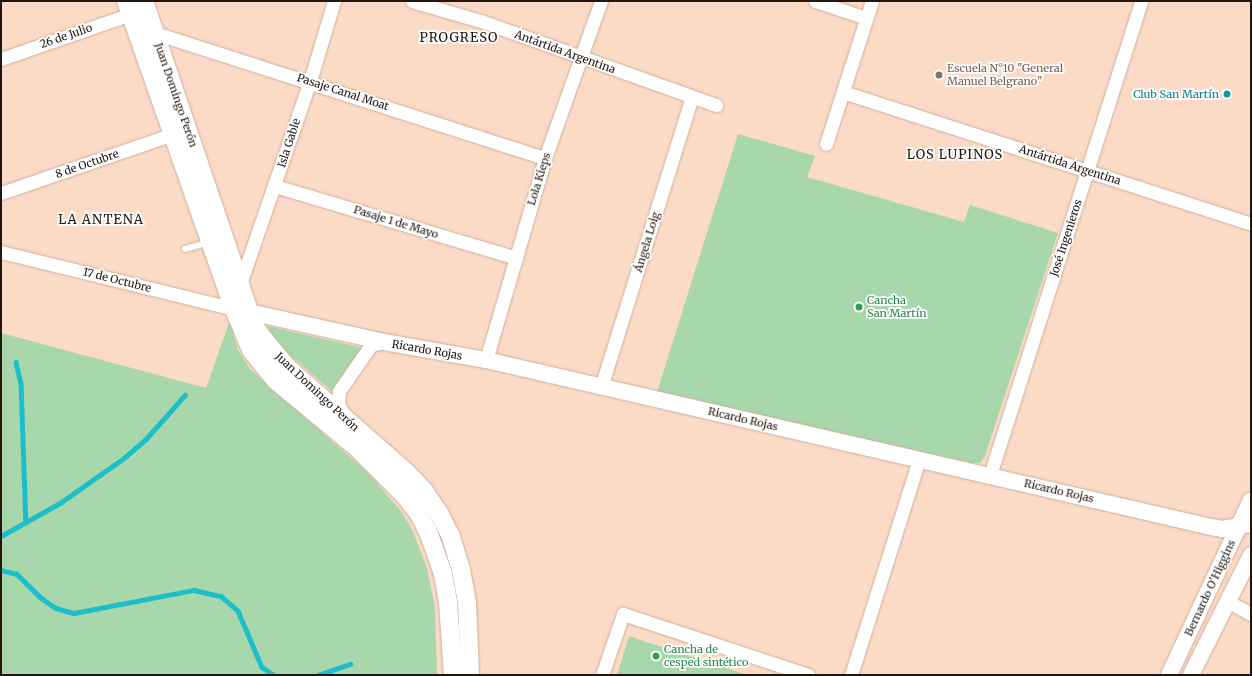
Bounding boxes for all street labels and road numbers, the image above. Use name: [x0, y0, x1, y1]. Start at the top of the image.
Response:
street label: 26 de Julio: [38, 21, 94, 51]
street label: Antártida Argentina: [513, 28, 617, 76]
street label: Juan Domingo Perón: [152, 41, 200, 149]
street label: Pasaje Canal Moat: [295, 71, 391, 113]
street label: Isla Gable: [275, 117, 303, 169]
street label: Antártida Argentina: [1017, 142, 1123, 188]
street label: 8 de Octubre: [54, 147, 120, 181]
street label: Lola Kieps: [525, 151, 553, 207]
street label: José Ingenieros: [1047, 198, 1085, 278]
street label: Pasaje 1 de Mayo: [352, 203, 440, 241]
street label: Ángela Loig: [632, 210, 662, 274]
street label: 17 de Octubre: [81, 265, 153, 295]
street label: Ricardo Rojas: [391, 337, 463, 363]
street label: Juan Domingo Perón: [272, 350, 362, 434]
street label: Ricardo Rojas: [707, 405, 779, 433]
street label: Ricardo Rojas: [1023, 477, 1095, 505]
street label: Bernardo O'Higgins: [1182, 538, 1238, 638]

